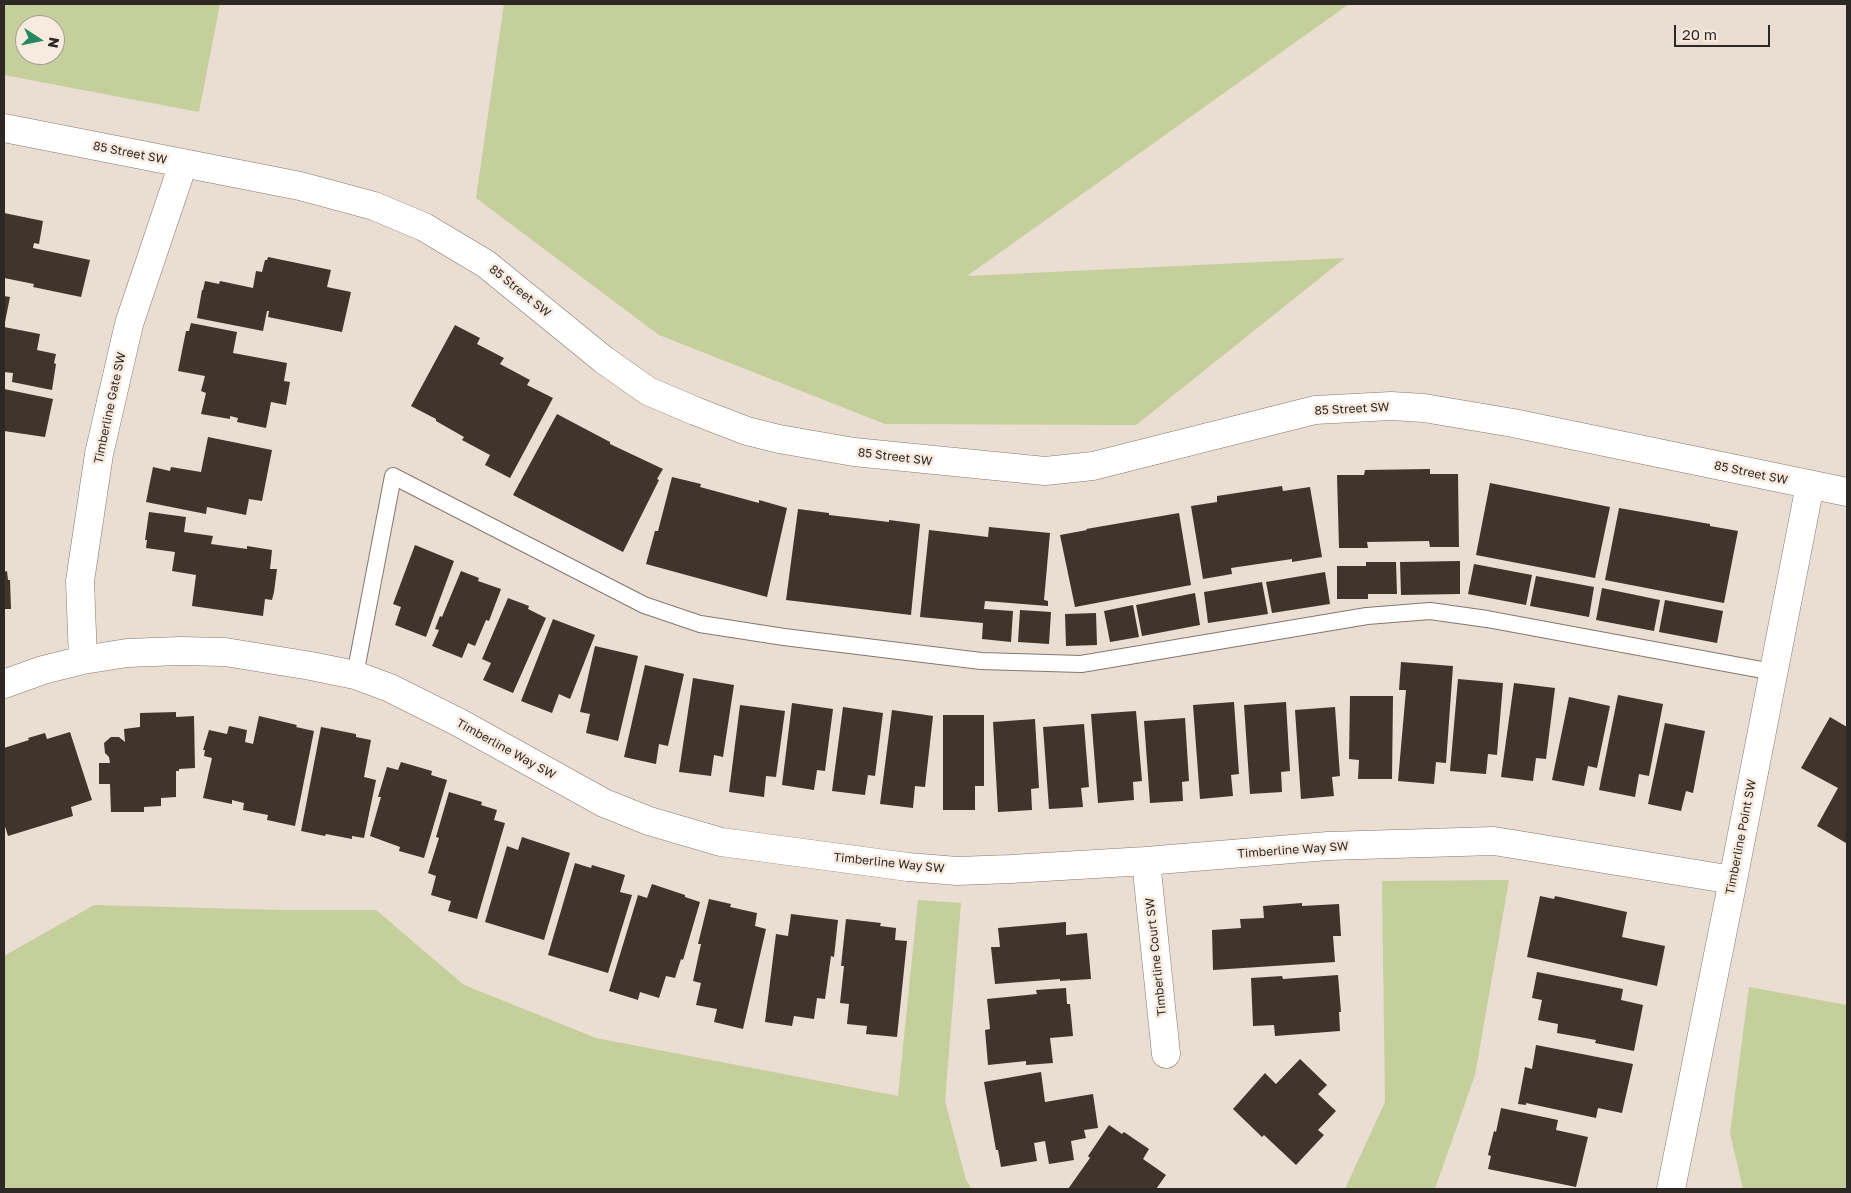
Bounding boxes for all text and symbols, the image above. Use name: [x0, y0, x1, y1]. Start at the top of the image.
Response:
north arrow: [15, 15, 65, 65]
scale bar: [1676, 15, 1772, 47]
text: 20 m: [1682, 25, 1717, 43]
text: N: [45, 36, 64, 50]
street label: 85 Street SW: [92, 139, 168, 167]
street label: 85 Street SW: [486, 262, 554, 320]
street label: Timberline Gate SW: [91, 351, 129, 465]
street label: 85 Street SW: [1314, 400, 1390, 418]
street label: 85 Street SW: [857, 445, 933, 469]
street label: 85 Street SW: [1713, 458, 1789, 488]
street label: Timberline Way SW: [454, 716, 558, 782]
street label: Timberline Point SW: [1723, 778, 1759, 896]
street label: Timberline Way SW: [1237, 839, 1349, 861]
street label: Timberline Way SW: [833, 850, 945, 876]
street label: Timberline Court SW: [1143, 897, 1169, 1017]

